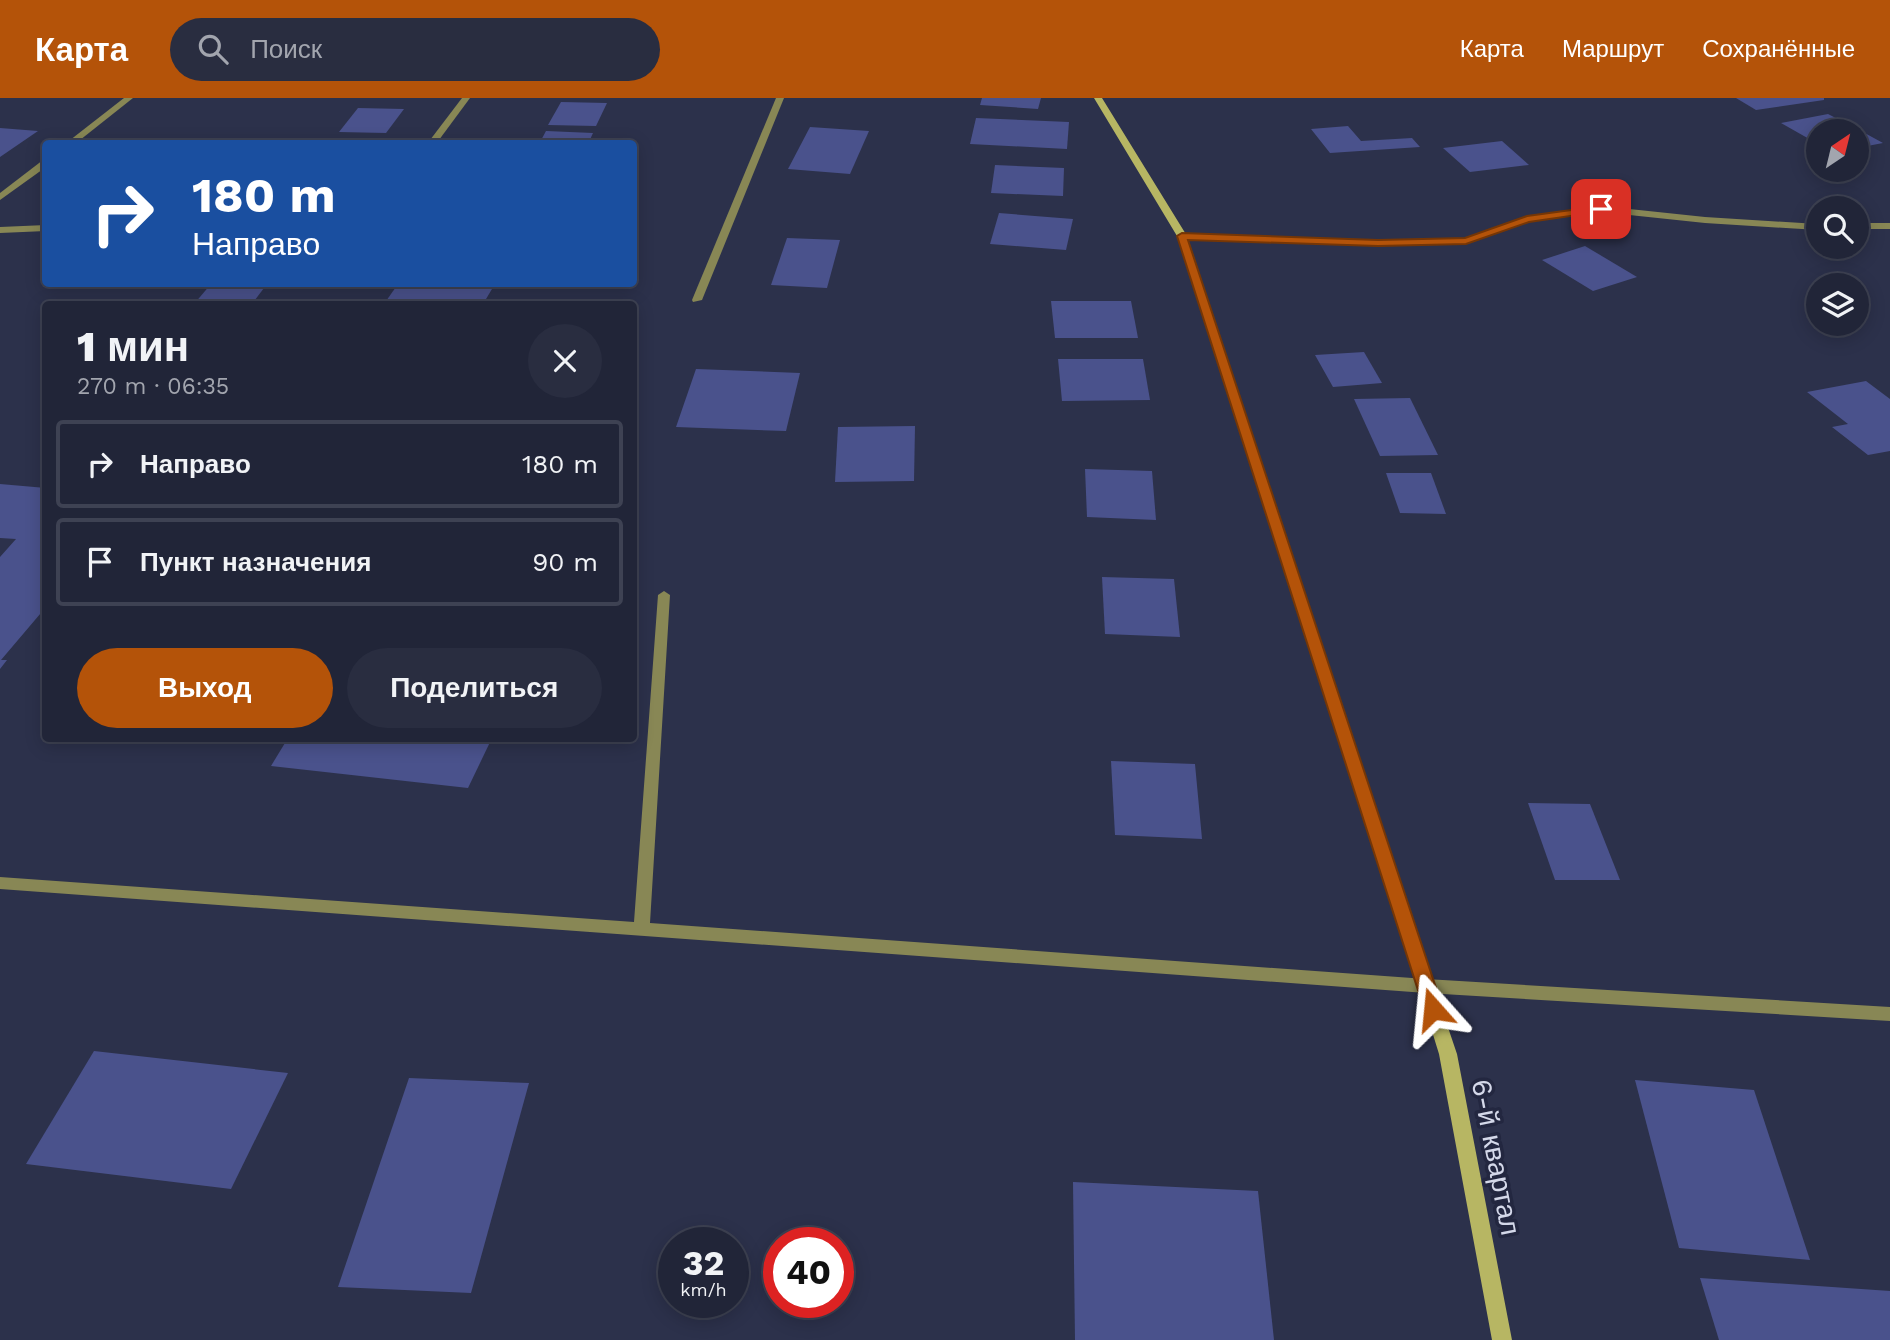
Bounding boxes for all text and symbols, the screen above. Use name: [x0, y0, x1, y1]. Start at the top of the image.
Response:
search box: [170, 18, 660, 81]
text: Карта: [35, 30, 128, 69]
icon: search: [194, 30, 232, 68]
text: Поиск: [250, 34, 322, 64]
text: Карта: [1460, 35, 1524, 63]
text: Маршрут: [1562, 35, 1664, 63]
text: Сохранённые: [1702, 35, 1855, 63]
north arrow: [1806, 119, 1869, 182]
map controls: [1806, 119, 1869, 336]
text: 180 m: [192, 166, 336, 224]
icon: right: [77, 168, 168, 259]
pin: [1571, 179, 1631, 239]
icon: arrive: [1582, 190, 1620, 228]
button: search: [1806, 196, 1869, 259]
text: Направо: [192, 225, 320, 263]
button: layers: [1806, 273, 1869, 336]
text: 1 мин: [77, 322, 189, 371]
button: close: [528, 324, 602, 398]
text: 270 m · 06:35: [77, 373, 229, 400]
icon: right: [81, 445, 119, 483]
text: Направо: [140, 449, 251, 479]
text: 180 m: [522, 449, 598, 479]
icon: arrive: [81, 543, 119, 581]
text: Пункт назначения: [140, 547, 371, 577]
text: 90 m: [532, 547, 598, 577]
button: Выход: [77, 648, 333, 728]
button: Поделиться: [347, 648, 602, 728]
position arrow: [1396, 972, 1470, 1046]
street label: 6-й квартал: [1465, 1076, 1527, 1238]
speed limit sign: 40: [763, 1227, 854, 1318]
text: 32: [683, 1242, 724, 1284]
text: km/h: [680, 1279, 727, 1300]

